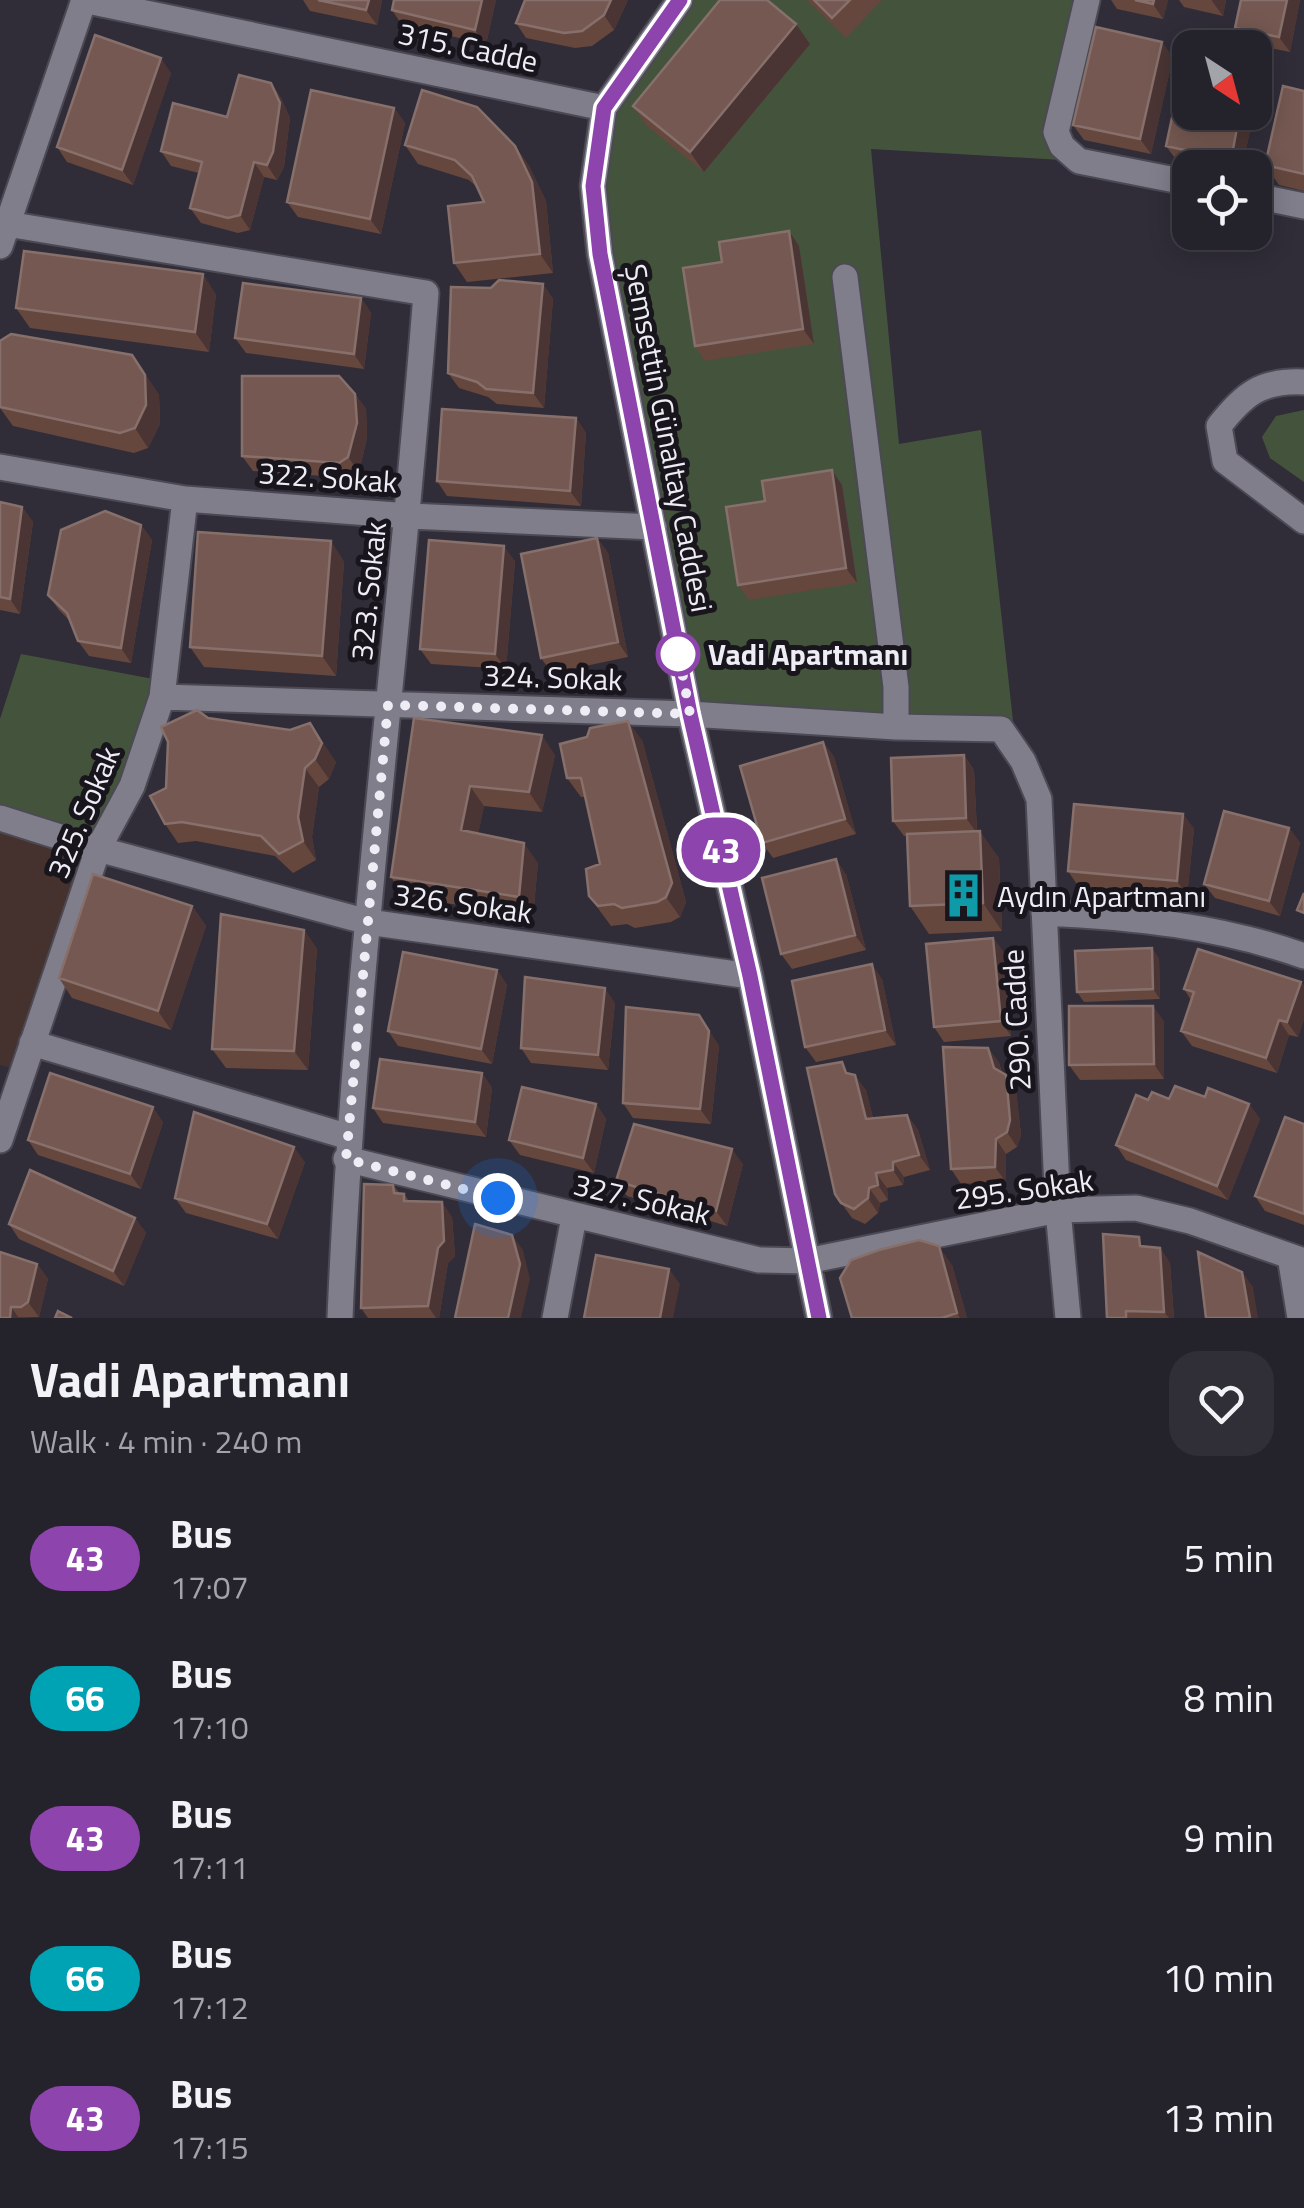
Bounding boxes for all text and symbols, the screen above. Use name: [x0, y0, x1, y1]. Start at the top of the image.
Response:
street label: 315. Cadde: [394, 10, 542, 84]
north arrow: [1172, 30, 1272, 130]
map controls: [1172, 30, 1272, 250]
button: locate: [1172, 150, 1272, 250]
street label: Şemsettin Günaltay Caddesi: [613, 260, 725, 616]
street label: 322. Sokak: [257, 449, 399, 505]
street label: 323. Sokak: [338, 519, 398, 663]
place label: Vadi Apartmanı: [708, 631, 908, 677]
marker: Vadi Apartmanı: [657, 633, 699, 675]
street label: 324. Sokak: [483, 652, 623, 702]
street label: 325. Sokak: [35, 739, 131, 885]
line badge: 43: [676, 818, 766, 882]
text: 43: [701, 823, 741, 877]
street label: 326. Sokak: [391, 871, 535, 935]
building icon: Aydın Apartmanı: [940, 872, 988, 920]
place label: Aydın Apartmanı: [997, 873, 1206, 919]
street label: 290. Cadde: [989, 948, 1043, 1092]
street label: 295. Sokak: [952, 1157, 1096, 1221]
street label: 327. Sokak: [569, 1161, 715, 1237]
your location: [473, 1173, 523, 1223]
text: Vadi Apartmanı: [30, 1343, 350, 1416]
button: heart: [1169, 1351, 1274, 1456]
text: Walk · 4 min · 240 m: [30, 1417, 302, 1465]
text: Bus: [170, 1505, 232, 1563]
text: 5 min: [1184, 1529, 1274, 1587]
text: 43: [65, 1531, 105, 1585]
text: 17:07: [170, 1563, 249, 1611]
text: Bus: [170, 1645, 232, 1703]
text: 8 min: [1184, 1669, 1274, 1727]
text: 66: [65, 1671, 105, 1725]
text: 17:10: [170, 1703, 249, 1751]
text: Bus: [170, 1785, 232, 1843]
text: 9 min: [1184, 1809, 1274, 1867]
text: 43: [65, 1811, 105, 1865]
text: 17:11: [170, 1843, 249, 1891]
text: Bus: [170, 1925, 232, 1983]
text: 10 min: [1163, 1949, 1274, 2007]
text: 66: [65, 1951, 105, 2005]
text: 17:12: [170, 1983, 249, 2031]
text: Bus: [170, 2065, 232, 2123]
text: 13 min: [1163, 2089, 1274, 2147]
text: 43: [65, 2091, 105, 2145]
text: 17:15: [170, 2123, 249, 2171]

